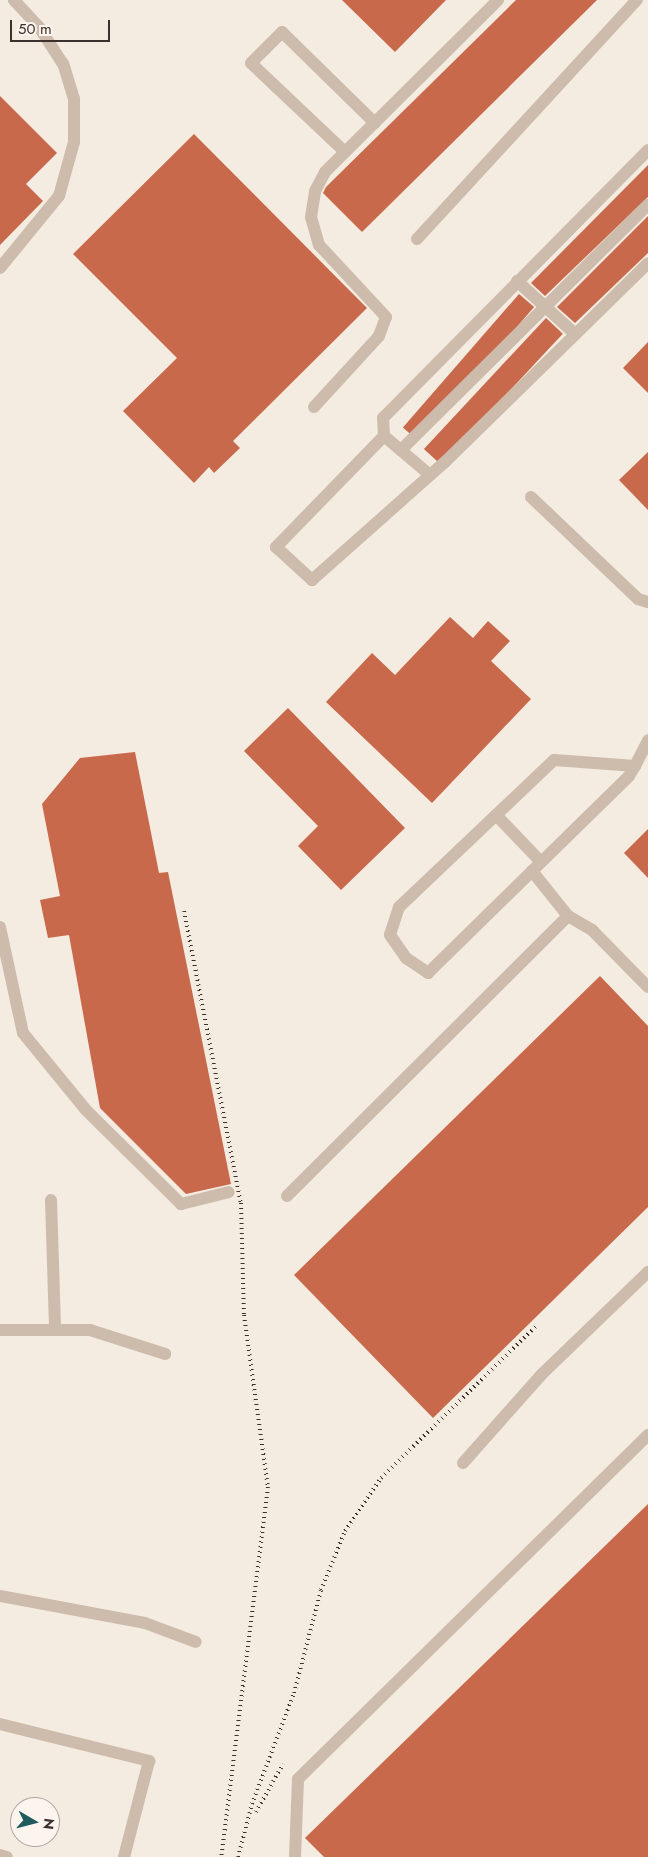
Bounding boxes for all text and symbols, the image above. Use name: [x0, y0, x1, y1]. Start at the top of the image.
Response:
scale bar: [12, 10, 112, 42]
text: 50 m: [18, 18, 52, 40]
north arrow: [10, 1797, 60, 1847]
text: N: [38, 1817, 60, 1831]

